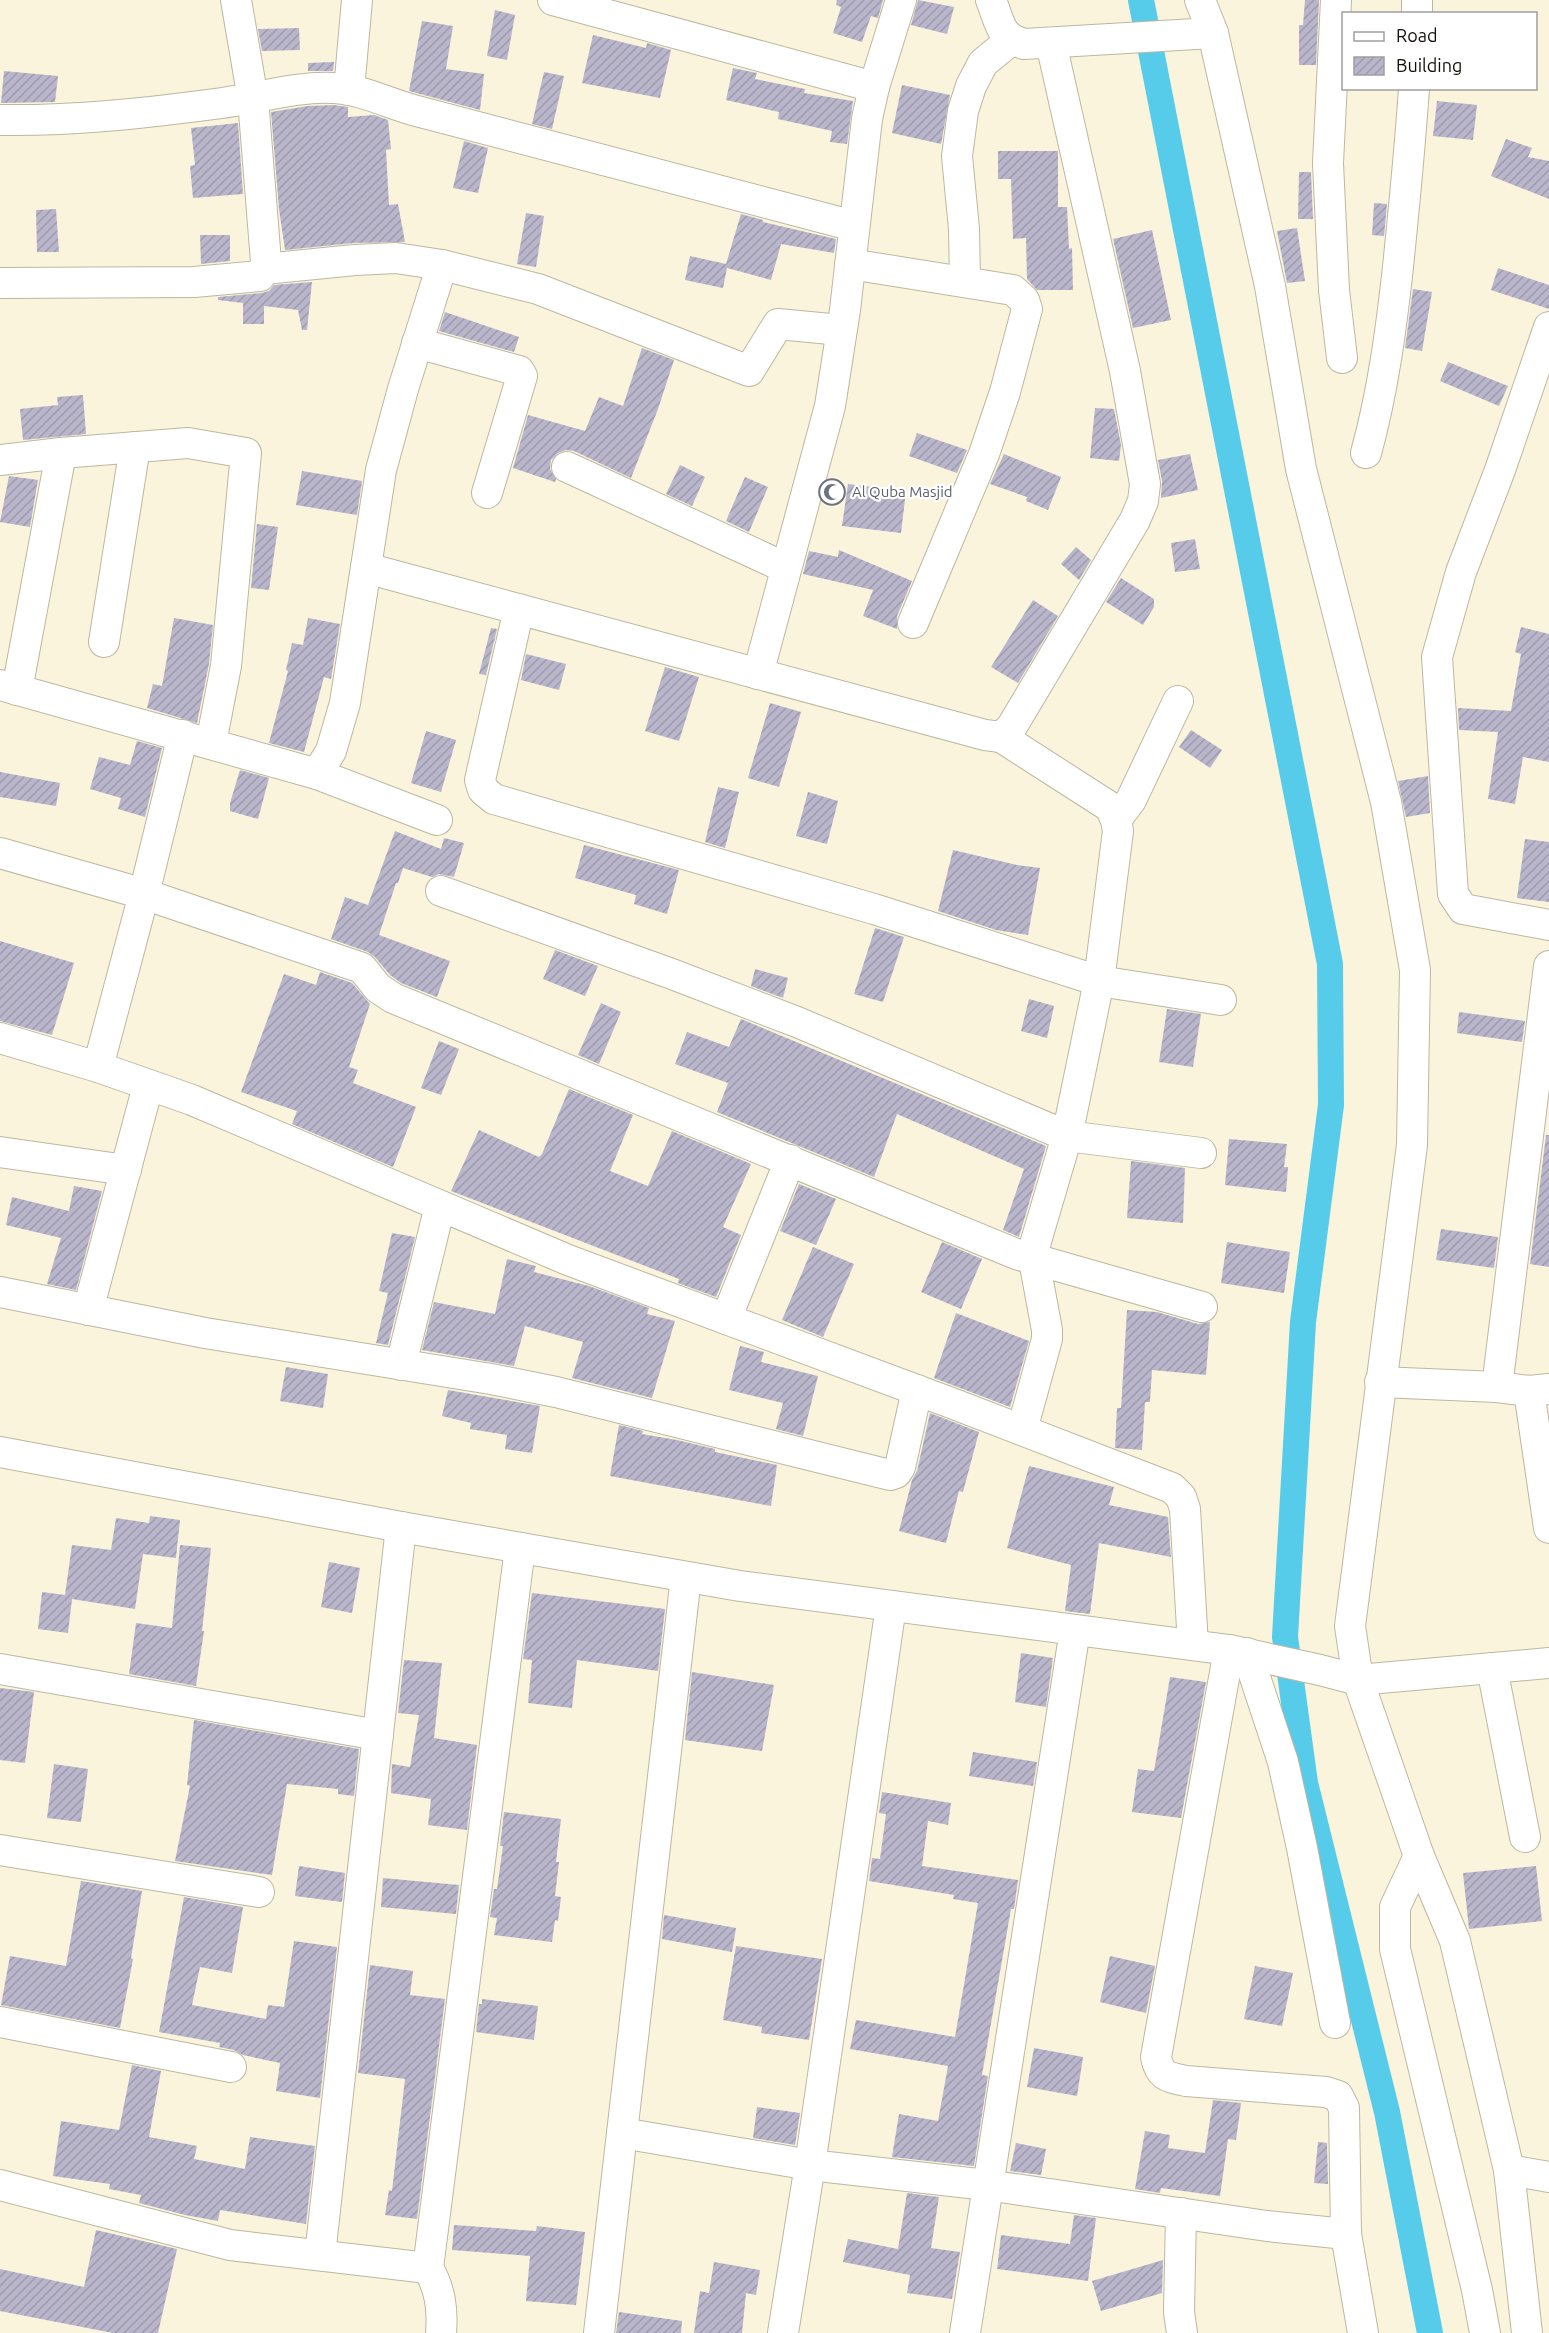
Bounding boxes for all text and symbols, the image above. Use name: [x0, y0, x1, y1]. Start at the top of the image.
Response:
legend: [1342, 12, 1537, 90]
text: Road: [1396, 25, 1438, 45]
text: Building: [1396, 55, 1462, 75]
mosque icon: Al Quba Masjid: [817, 477, 847, 507]
place label: Al Quba Masjid: [852, 483, 953, 500]

